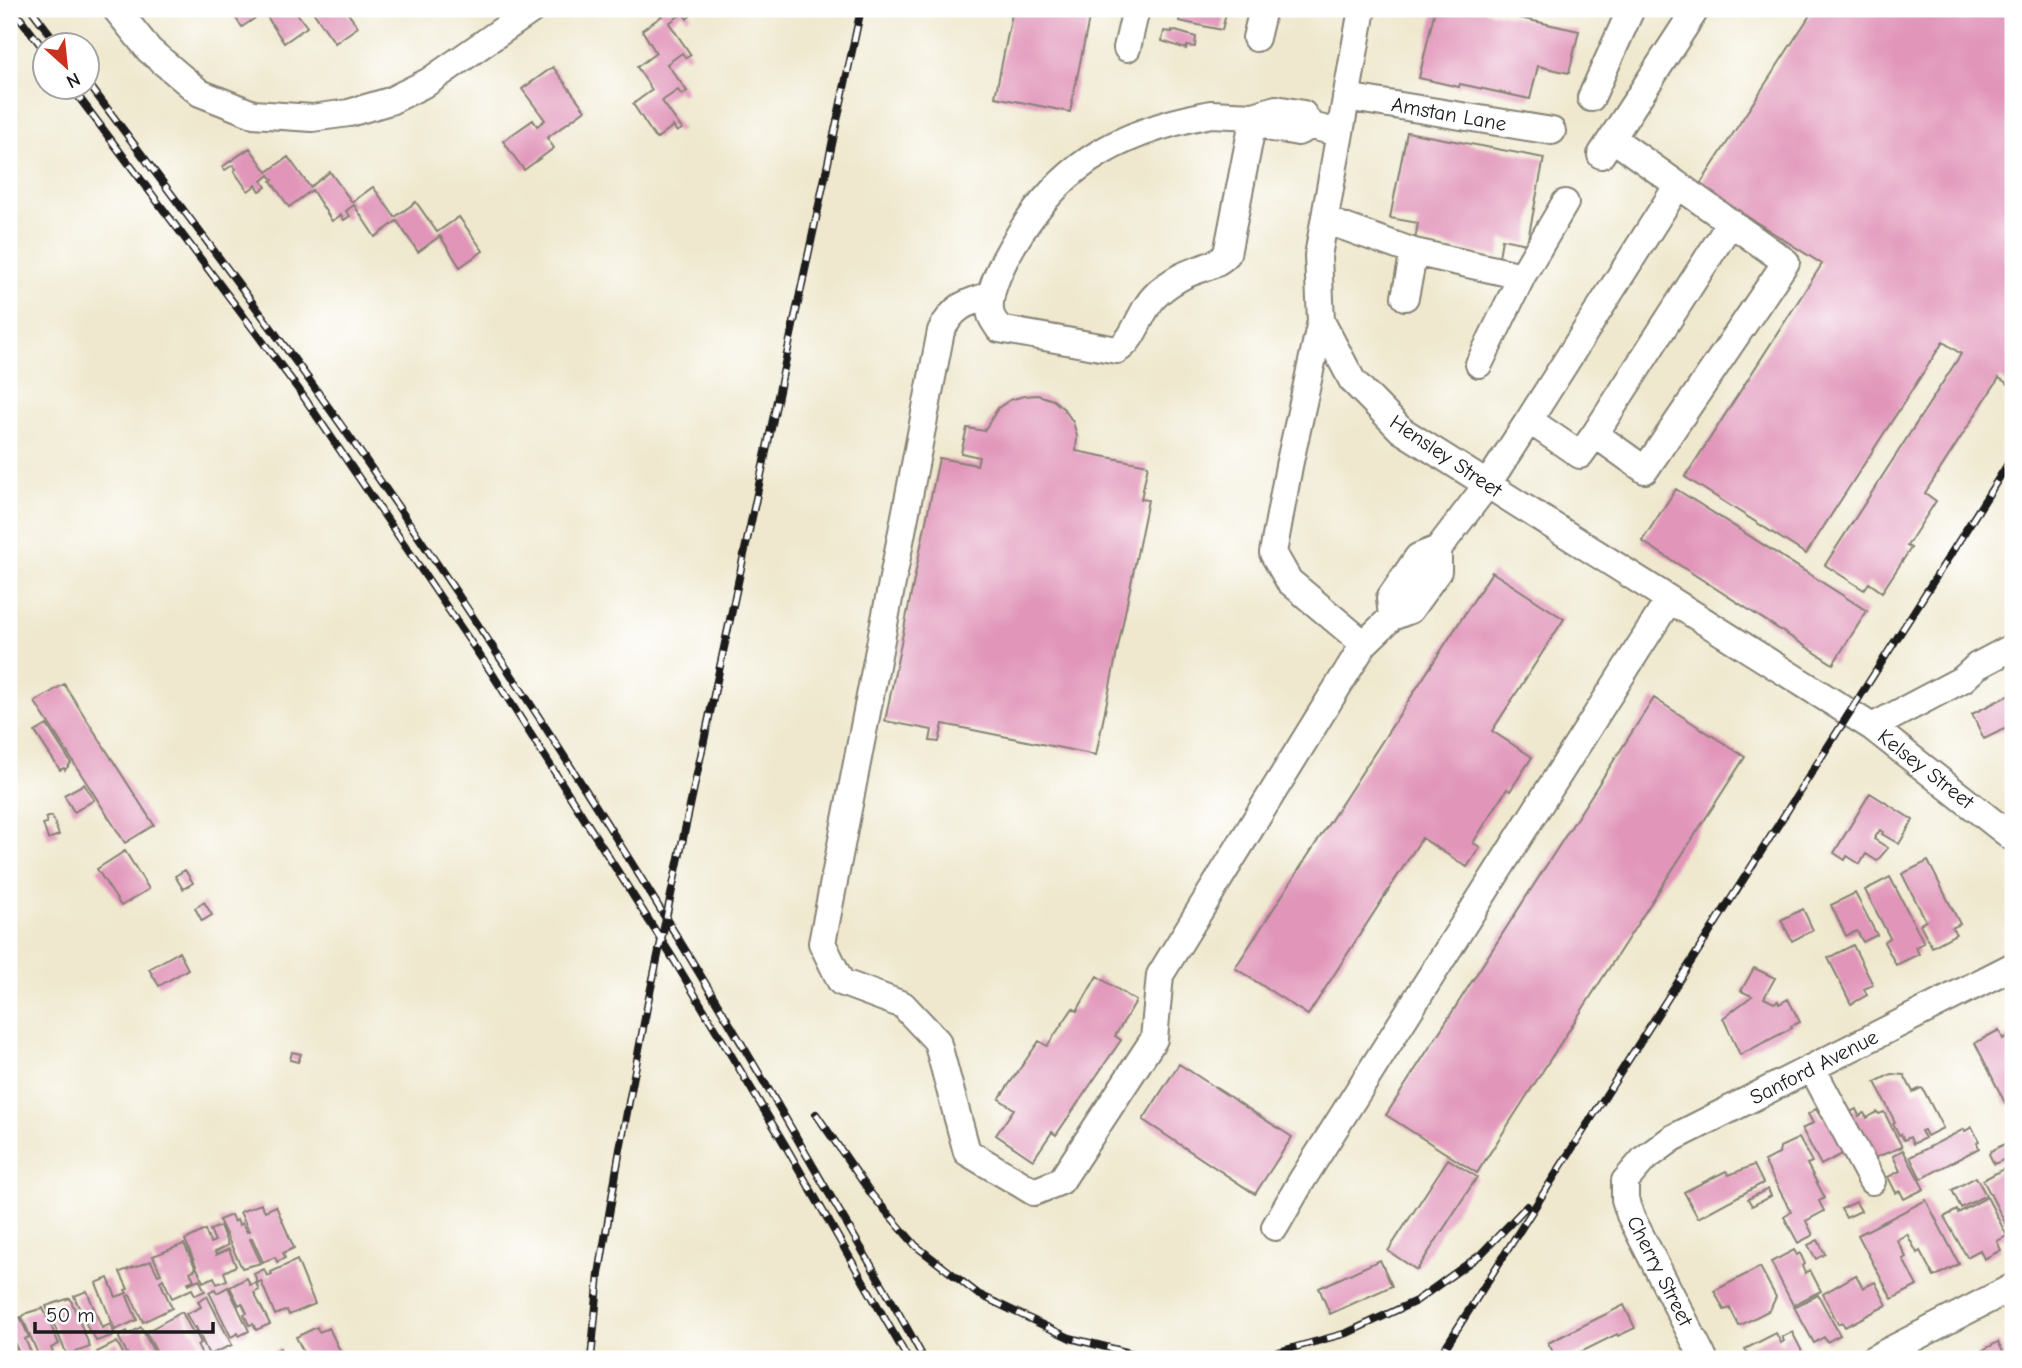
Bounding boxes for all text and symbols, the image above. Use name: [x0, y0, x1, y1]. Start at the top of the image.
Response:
north arrow: [32, 32, 102, 102]
text: N: [63, 68, 84, 93]
street label: Amstan Lane: [1390, 92, 1508, 136]
street label: Hensley Street: [1385, 410, 1507, 503]
street label: Kelsey Street: [1873, 724, 1980, 814]
street label: Sanford Avenue: [1746, 1024, 1882, 1110]
street label: Cherry Street: [1622, 1212, 1698, 1331]
scale bar: [35, 1291, 214, 1335]
text: 50 m: [46, 1303, 95, 1327]

